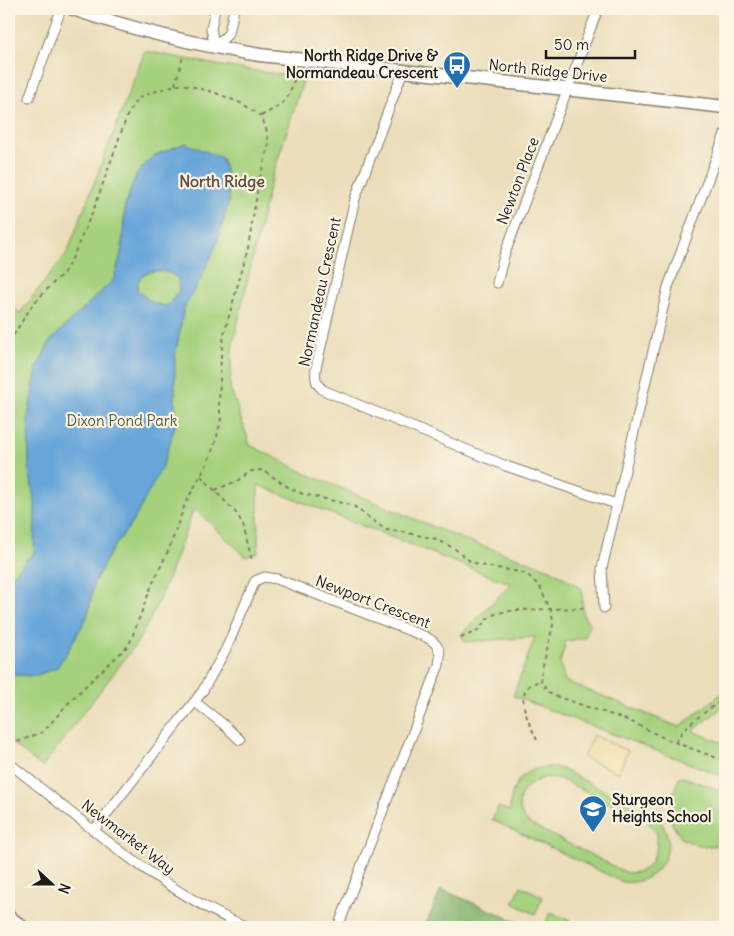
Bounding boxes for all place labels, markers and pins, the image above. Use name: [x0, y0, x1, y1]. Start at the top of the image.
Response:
place label: North Ridge Drive & Normandeau Crescent: [286, 46, 439, 82]
bus stop icon: North Ridge Drive & Normandeau Crescent: [442, 50, 472, 89]
place label: Sturgeon Heights School: [612, 790, 711, 827]
school or university icon: Sturgeon Heights School: [578, 794, 608, 833]

